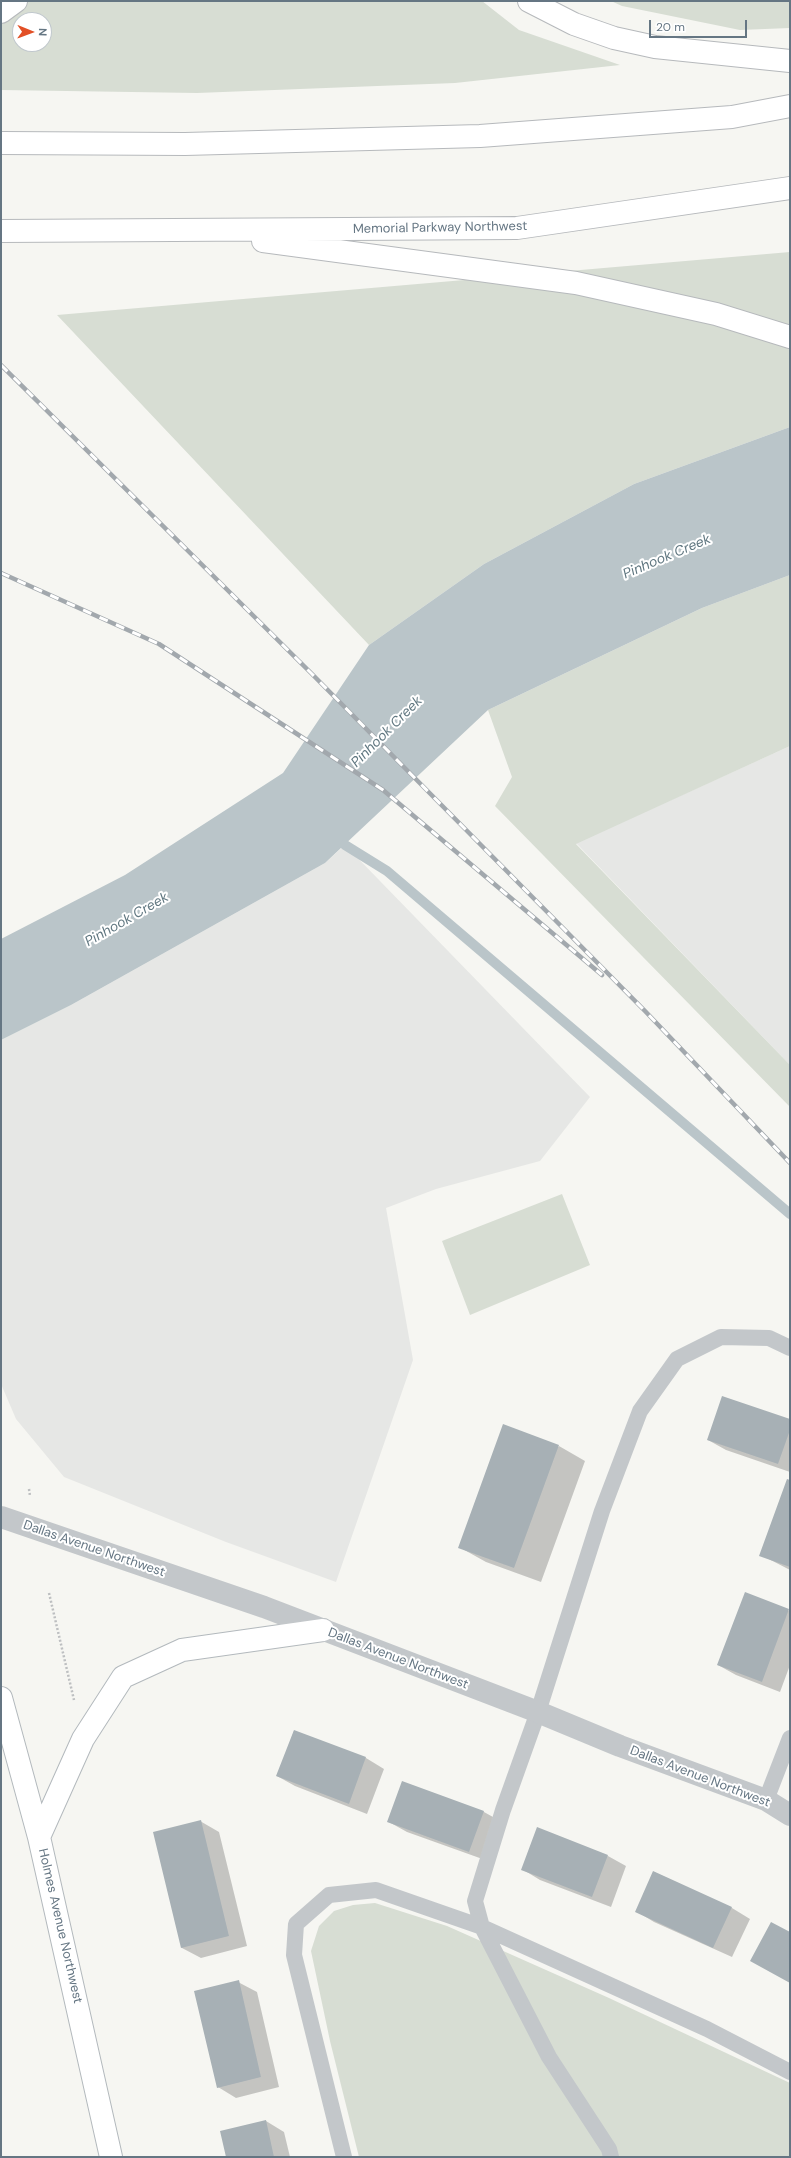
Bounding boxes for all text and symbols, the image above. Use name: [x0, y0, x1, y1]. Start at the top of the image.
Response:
north arrow: [12, 12, 52, 52]
scale bar: [651, 12, 749, 38]
text: 20 m: [656, 19, 685, 35]
text: N: [36, 28, 50, 36]
street label: Memorial Parkway Northwest: [353, 219, 527, 237]
water label: Pinhook Creek: [621, 531, 713, 583]
water label: Pinhook Creek: [348, 693, 426, 771]
water label: Pinhook Creek: [82, 889, 172, 951]
street label: Dallas Avenue Northwest: [21, 1517, 167, 1581]
street label: Dallas Avenue Northwest: [326, 1625, 470, 1693]
street label: Dallas Avenue Northwest: [628, 1743, 772, 1811]
street label: Holmes Avenue Northwest: [35, 1847, 85, 2005]

